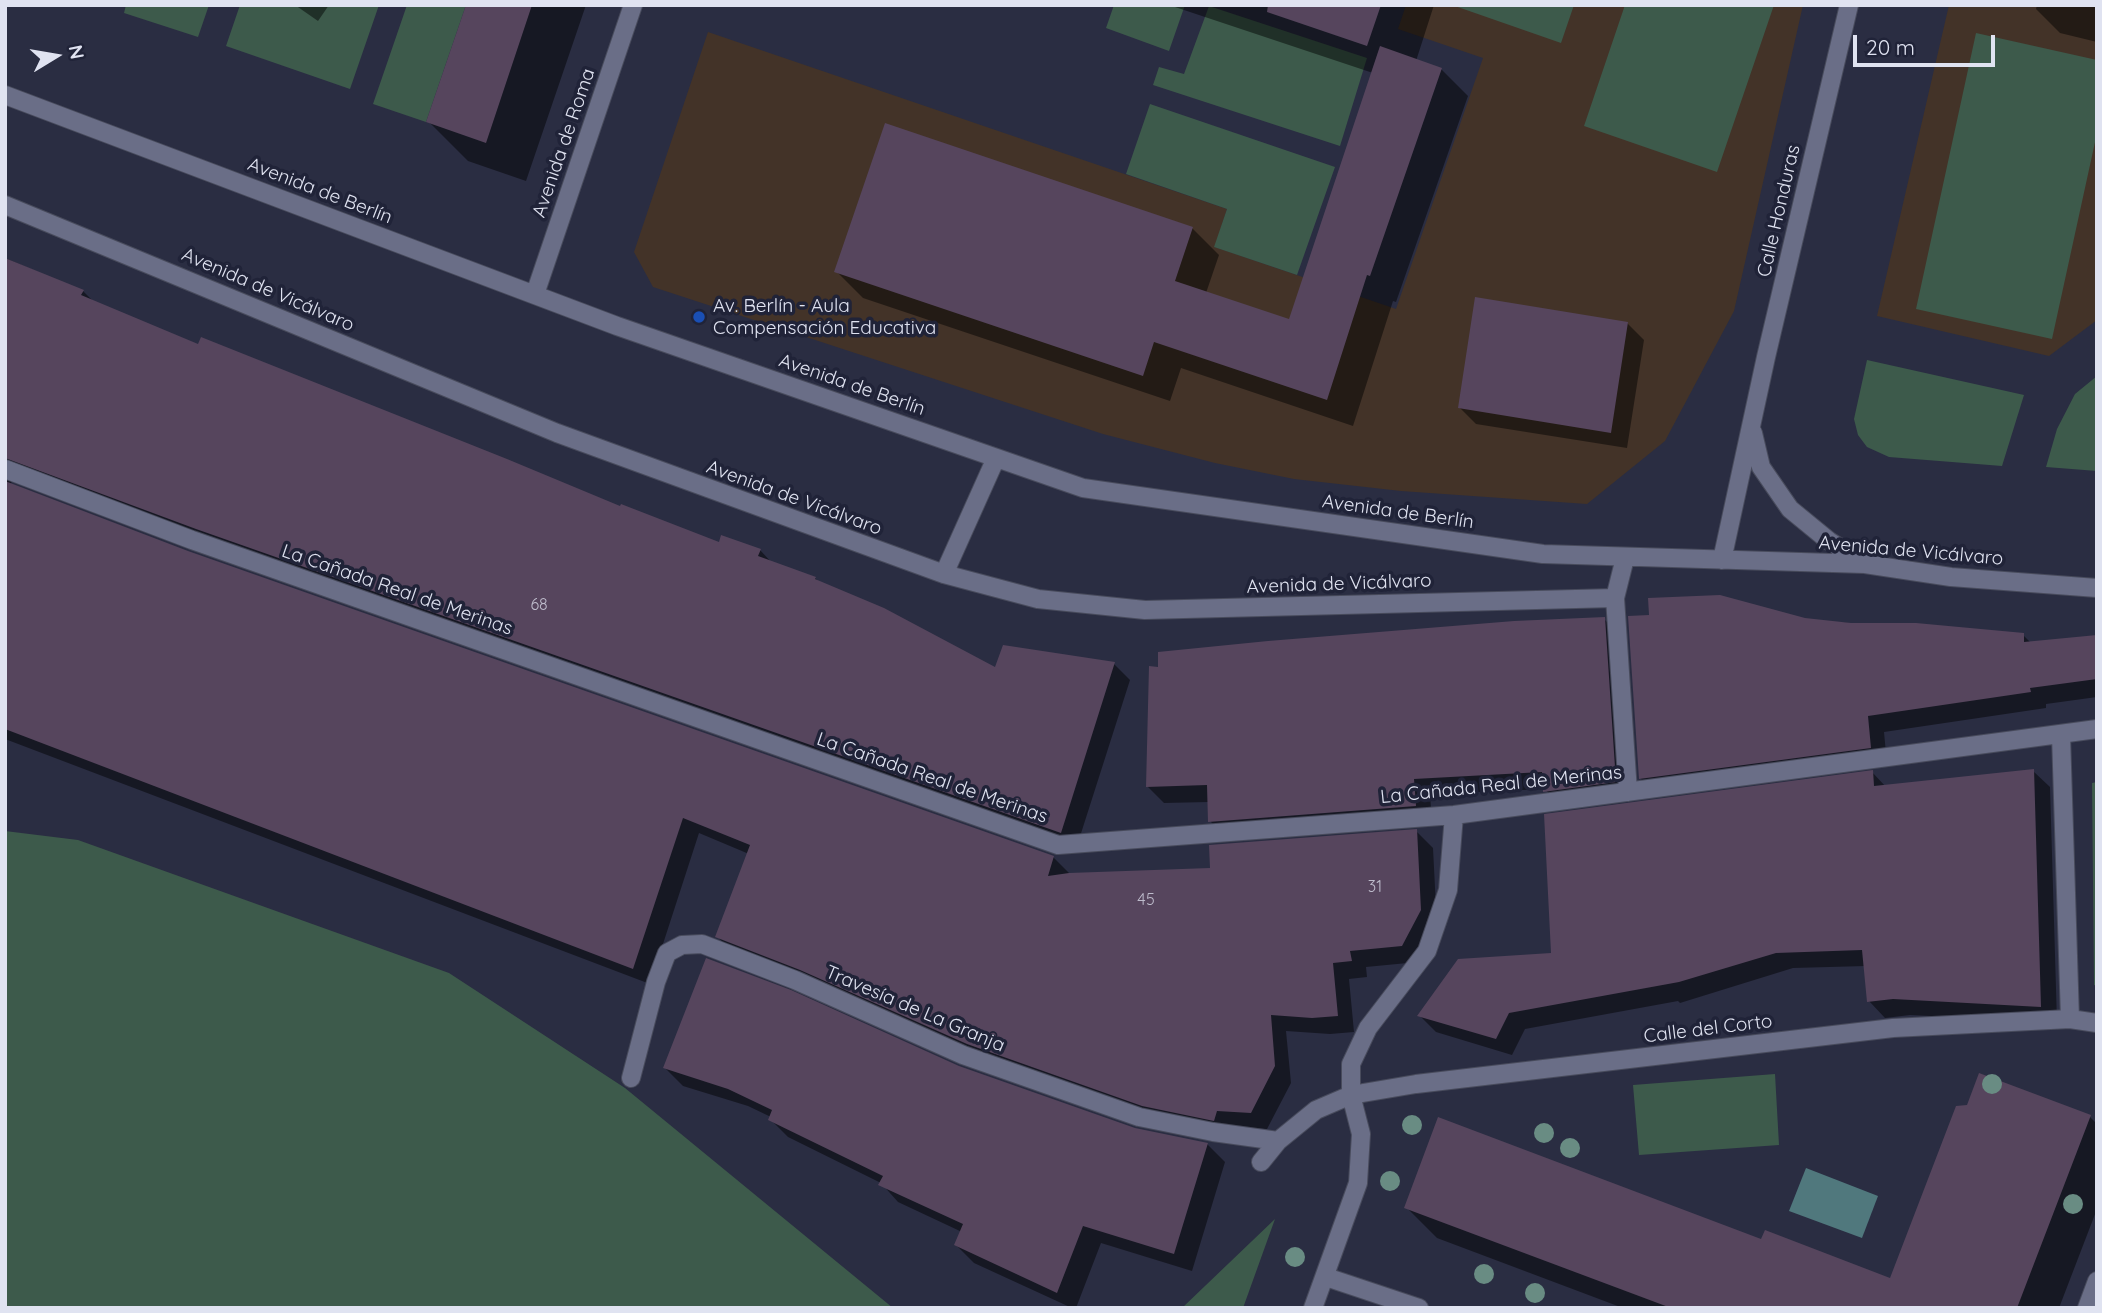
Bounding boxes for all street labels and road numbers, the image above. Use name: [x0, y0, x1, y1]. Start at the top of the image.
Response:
street label: Avenida de Roma: [528, 65, 600, 221]
street label: Calle Honduras: [1753, 143, 1805, 279]
street label: Avenida de Berlín: [245, 153, 395, 229]
street label: Avenida de Vicálvaro: [178, 243, 358, 337]
street label: Avenida de Berlín: [776, 349, 928, 421]
street label: Avenida de Vicálvaro: [703, 456, 885, 540]
street label: Avenida de Berlín: [1321, 490, 1475, 534]
street label: Avenida de Vicálvaro: [1818, 532, 2004, 570]
street label: La Cañada Real de Merinas: [279, 540, 515, 640]
street label: Avenida de Vicálvaro: [1246, 569, 1432, 599]
street label: La Cañada Real de Merinas: [814, 728, 1050, 828]
street label: La Cañada Real de Merinas: [1379, 761, 1623, 809]
street label: Travesía de La Granja: [822, 961, 1008, 1057]
street label: Calle del Corto: [1642, 1010, 1774, 1048]

